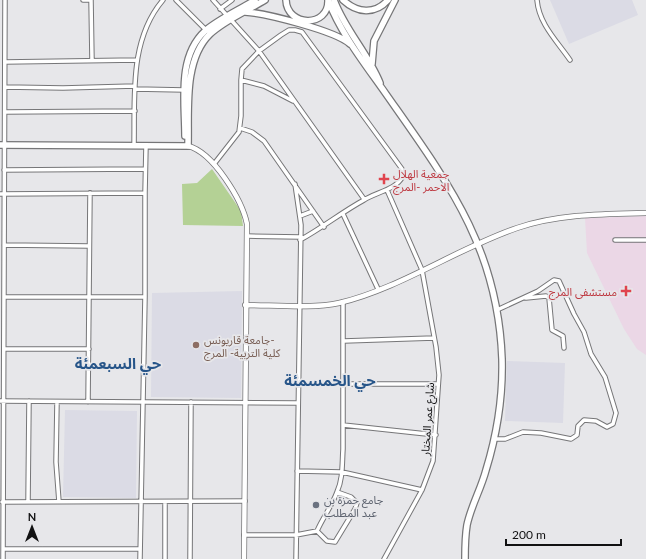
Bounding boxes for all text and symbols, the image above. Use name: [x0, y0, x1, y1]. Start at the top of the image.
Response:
place label: جمعية الهلال الاحمر -المرج: [393, 167, 450, 195]
marker: جمعية الهلال الاحمر -المرج: [378, 173, 390, 185]
place label: مستشفى المرج: [549, 285, 617, 300]
marker: مستشفى المرج: [620, 285, 632, 297]
place label: جامعة قاريونس- كلية التربية- المرج: [204, 333, 281, 361]
marker: جامعة قاريونس- كلية التربية- المرج: [191, 340, 201, 350]
district label: حي السبعمئة: [75, 354, 162, 375]
district label: حي الخمسمئة: [284, 371, 376, 392]
street label: شارع عمر المختار: [418, 382, 438, 457]
place label: جامع حمزة بن عبد المطلب: [324, 493, 384, 520]
marker: جامع حمزة بن عبد المطلب: [311, 500, 321, 510]
north arrow: [12, 507, 52, 547]
text: N: [28, 510, 36, 523]
scale bar: [506, 521, 621, 547]
text: 200 m: [512, 527, 546, 542]

